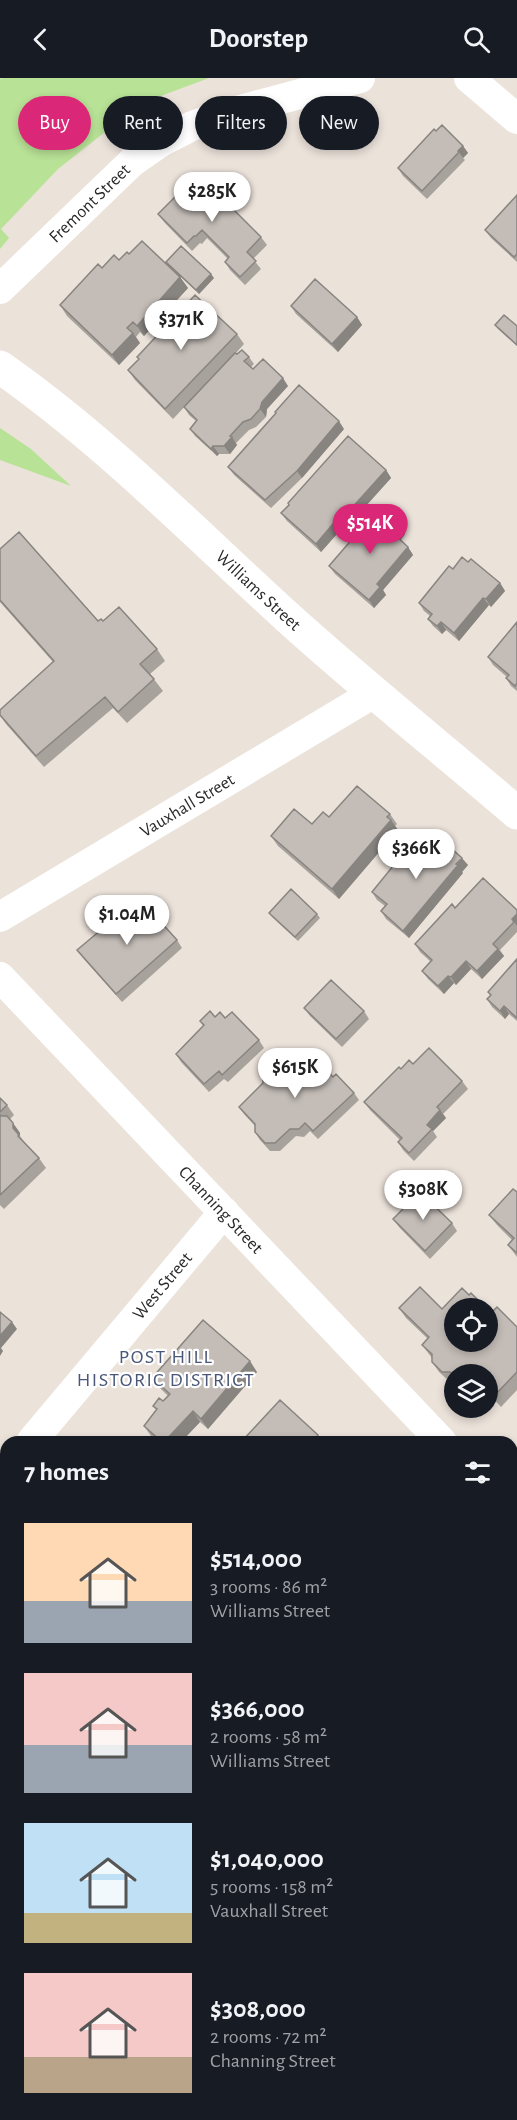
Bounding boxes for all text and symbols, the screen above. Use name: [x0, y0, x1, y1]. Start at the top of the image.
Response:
icon: back: [24, 23, 57, 56]
icon: search: [460, 23, 493, 56]
text: Doorstep: [209, 25, 308, 52]
chip: Buy: [18, 96, 91, 150]
chip: Rent: [103, 96, 183, 150]
chip: Filters: [195, 96, 287, 150]
chip: New: [299, 96, 379, 150]
street label: Fremont Street: [46, 161, 134, 247]
pin: $285K: [170, 172, 254, 223]
text: $285K: [188, 181, 236, 201]
pin: $371K: [139, 300, 223, 351]
text: $371K: [158, 309, 204, 329]
pin: $514K: [328, 504, 412, 555]
text: $514K: [347, 513, 393, 533]
street label: Williams Street: [212, 548, 304, 635]
street label: Vauxhall Street: [137, 771, 238, 841]
pin: $366K: [374, 829, 458, 880]
text: $366K: [392, 838, 440, 858]
pin: $1.04M: [78, 895, 176, 946]
text: $1.04M: [98, 904, 156, 924]
pin: $615K: [253, 1048, 337, 1099]
text: $615K: [272, 1057, 318, 1077]
street label: Channing Street: [175, 1163, 266, 1258]
pin: $308K: [381, 1170, 465, 1221]
text: $308K: [398, 1179, 448, 1199]
street label: West Street: [130, 1249, 196, 1323]
map controls: [444, 1298, 498, 1418]
button: locate: [444, 1298, 498, 1352]
district label: POST HILL HISTORIC DISTRICT: [77, 1347, 255, 1390]
button: layers: [444, 1364, 498, 1418]
icon: filters: [461, 1456, 494, 1489]
text: 7 homes: [24, 1459, 109, 1485]
text: $514,000: [210, 1546, 302, 1572]
icon: home: [72, 1547, 144, 1619]
text: 3 rooms · 86 m²: [210, 1577, 327, 1597]
text: Williams Street: [210, 1601, 330, 1621]
text: $366,000: [210, 1696, 305, 1722]
icon: home: [72, 1697, 144, 1769]
text: 2 rooms · 58 m²: [210, 1727, 327, 1747]
text: Williams Street: [210, 1751, 330, 1771]
text: $1,040,000: [210, 1846, 324, 1872]
icon: home: [72, 1847, 144, 1919]
text: 5 rooms · 158 m²: [210, 1877, 333, 1897]
text: Vauxhall Street: [210, 1901, 328, 1921]
text: $308,000: [210, 1996, 306, 2022]
icon: home: [72, 1997, 144, 2069]
text: 2 rooms · 72 m²: [210, 2027, 327, 2047]
text: Channing Street: [210, 2051, 336, 2071]

